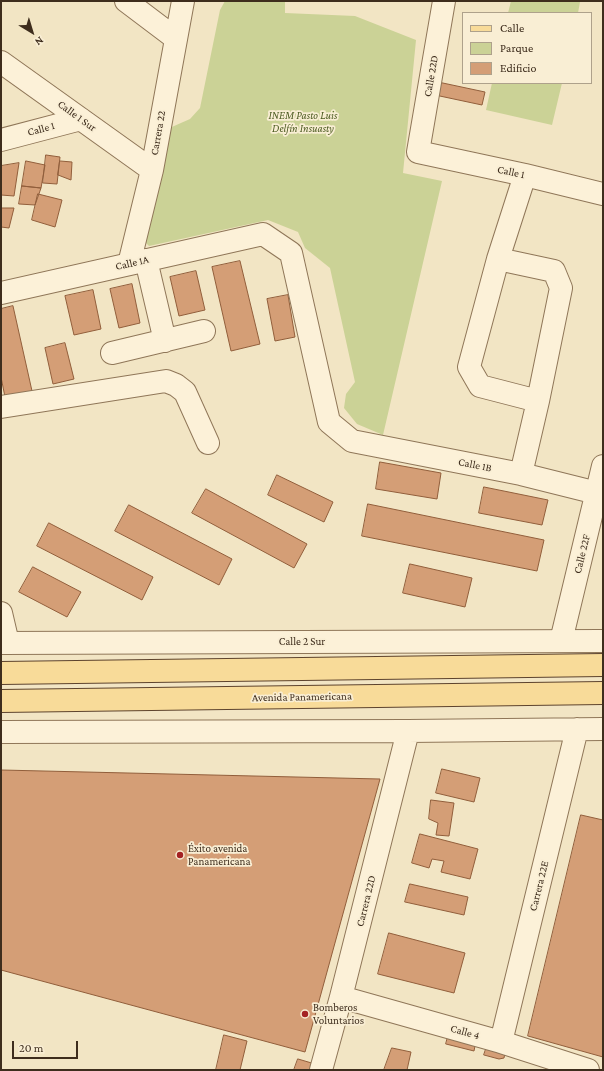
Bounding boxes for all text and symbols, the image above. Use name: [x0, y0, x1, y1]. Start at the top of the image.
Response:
north arrow: [12, 12, 52, 52]
legend: [462, 12, 592, 84]
text: Calle: [500, 21, 524, 35]
text: N: [33, 34, 46, 48]
text: Parque: [500, 41, 533, 55]
street label: Calle 22D: [421, 54, 441, 98]
text: Edificio: [500, 61, 536, 75]
street label: Calle 1 Sur: [55, 97, 99, 135]
park label: INEM Pasto Luis Delfín Insuasty: [269, 109, 337, 135]
street label: Carrera 22: [148, 110, 168, 156]
street label: Calle 1: [26, 119, 56, 139]
street label: Calle 1: [496, 163, 526, 181]
street label: Calle 1A: [114, 253, 150, 273]
street label: Calle 1B: [457, 455, 493, 475]
street label: Calle 22F: [571, 533, 593, 575]
street label: Calle 2 Sur: [279, 635, 325, 649]
street label: Avenida Panamericana: [252, 690, 352, 704]
place label: Éxito avenida Panamericana: [188, 842, 251, 868]
marker: Éxito avenida Panamericana: [175, 850, 185, 860]
street label: Carrera 22E: [526, 860, 552, 912]
street label: Carrera 22D: [353, 874, 379, 928]
place label: Bomberos Voluntarios: [313, 1001, 364, 1027]
marker: Bomberos Voluntarios: [300, 1009, 310, 1019]
street label: Calle 4: [449, 1022, 481, 1042]
scale bar: [14, 1033, 80, 1059]
text: 20 m: [19, 1041, 43, 1055]

